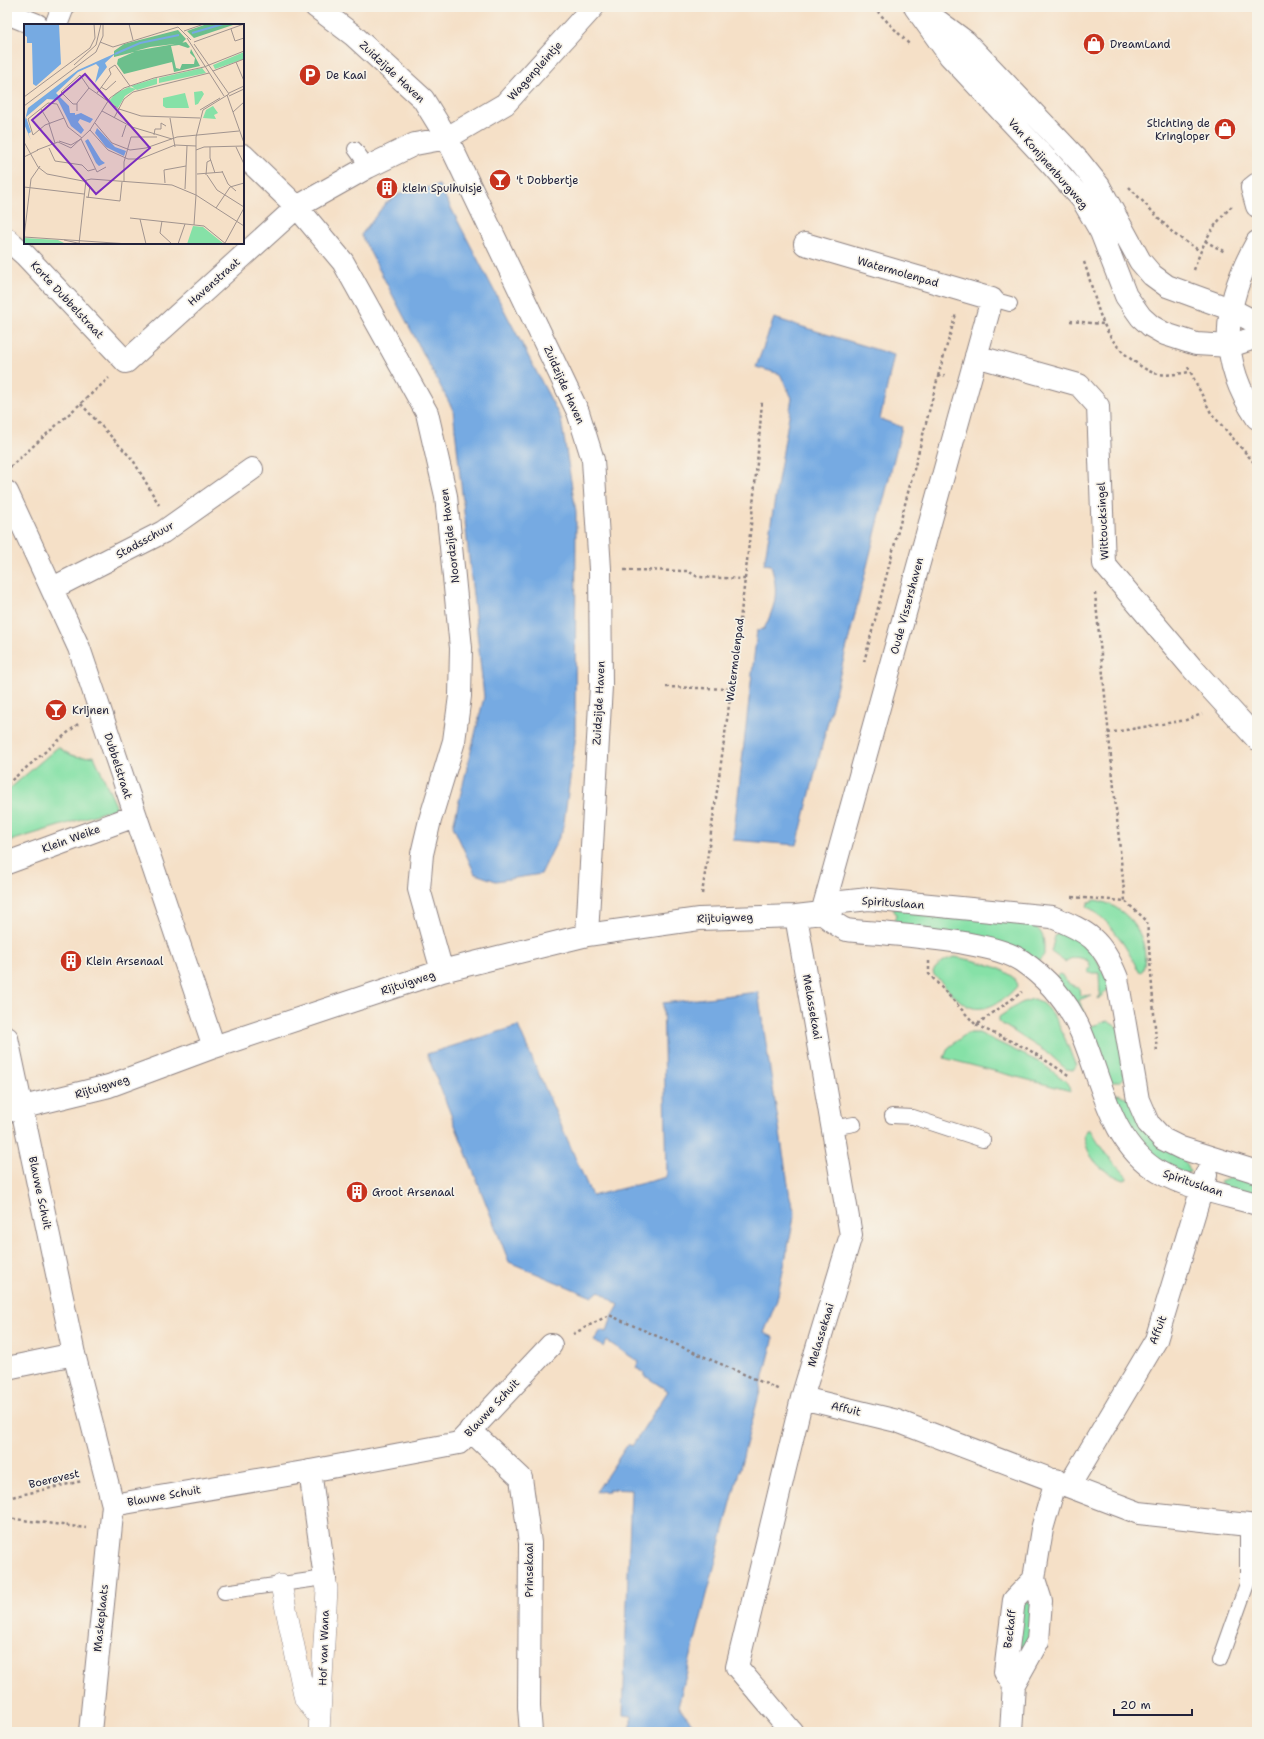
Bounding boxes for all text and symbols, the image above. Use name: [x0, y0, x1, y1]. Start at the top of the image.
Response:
inset map: [24, 24, 244, 244]
shop icon: DreamLand: [1081, 31, 1107, 57]
place label: DreamLand: [1110, 37, 1171, 52]
street label: Zuidzijde Haven: [356, 38, 428, 106]
street label: Wagenpleintje: [504, 38, 566, 104]
parking icon: De Kaai: [297, 62, 323, 88]
place label: De Kaai: [326, 68, 367, 83]
street label: Van Konijnenburgweg: [1004, 115, 1092, 213]
place label: Stichting de Kringloper: [1147, 116, 1210, 144]
shop icon: Stichting de Kringloper: [1212, 116, 1238, 142]
bar icon: 't Dobbertje: [487, 167, 513, 193]
place label: 't Dobbertje: [516, 173, 578, 188]
building icon: klein Spuihuisje: [374, 175, 400, 201]
place label: klein Spuihuisje: [402, 181, 482, 196]
street label: Watermolenpad: [855, 253, 941, 291]
street label: Havenstraat: [185, 254, 244, 310]
street label: Korte Dubbelstraat: [27, 258, 107, 342]
street label: Zuidzijde Haven: [540, 343, 588, 427]
street label: Wittoucksingel: [1093, 481, 1113, 560]
street label: Noordzijde Haven: [437, 488, 463, 584]
street label: Stadsschuur: [113, 518, 177, 562]
street label: Oude Vissershaven: [887, 556, 927, 656]
street label: Watermolenpad: [722, 617, 748, 703]
street label: Zuidzijde Haven: [589, 660, 609, 746]
bar icon: Krijnen: [43, 697, 69, 723]
place label: Krijnen: [72, 703, 109, 718]
street label: Dubbelstraat: [100, 731, 136, 801]
street label: Klein Weike: [40, 822, 102, 856]
street label: Spirituslaan: [861, 893, 925, 913]
street label: Rijtuigweg: [697, 910, 754, 926]
building icon: Klein Arsenaal: [58, 948, 84, 974]
place label: Klein Arsenaal: [86, 954, 164, 969]
street label: Rijtuigweg: [379, 967, 437, 999]
street label: Melassekaai: [799, 973, 825, 1041]
street label: Rijtuigweg: [73, 1072, 131, 1102]
street label: Blauwe Schuit: [25, 1155, 55, 1231]
street label: Spirituslaan: [1161, 1166, 1225, 1200]
building icon: Groot Arsenaal: [344, 1179, 370, 1205]
place label: Groot Arsenaal: [372, 1185, 455, 1200]
street label: Melassekaai: [804, 1301, 838, 1369]
street label: Affuit: [1146, 1313, 1170, 1347]
street label: Blauwe Schuit: [461, 1375, 523, 1440]
street label: Affuit: [830, 1398, 862, 1420]
street label: Boerevest: [27, 1466, 81, 1492]
street label: Blauwe Schuit: [126, 1482, 202, 1510]
street label: Prinsekaai: [522, 1543, 537, 1597]
street label: Maskeplaats: [90, 1583, 112, 1653]
street label: Beckaff: [1000, 1608, 1020, 1649]
street label: Hof van Wana: [315, 1610, 333, 1686]
scale bar: [1114, 1691, 1192, 1717]
text: 20 m: [1120, 1697, 1151, 1713]

